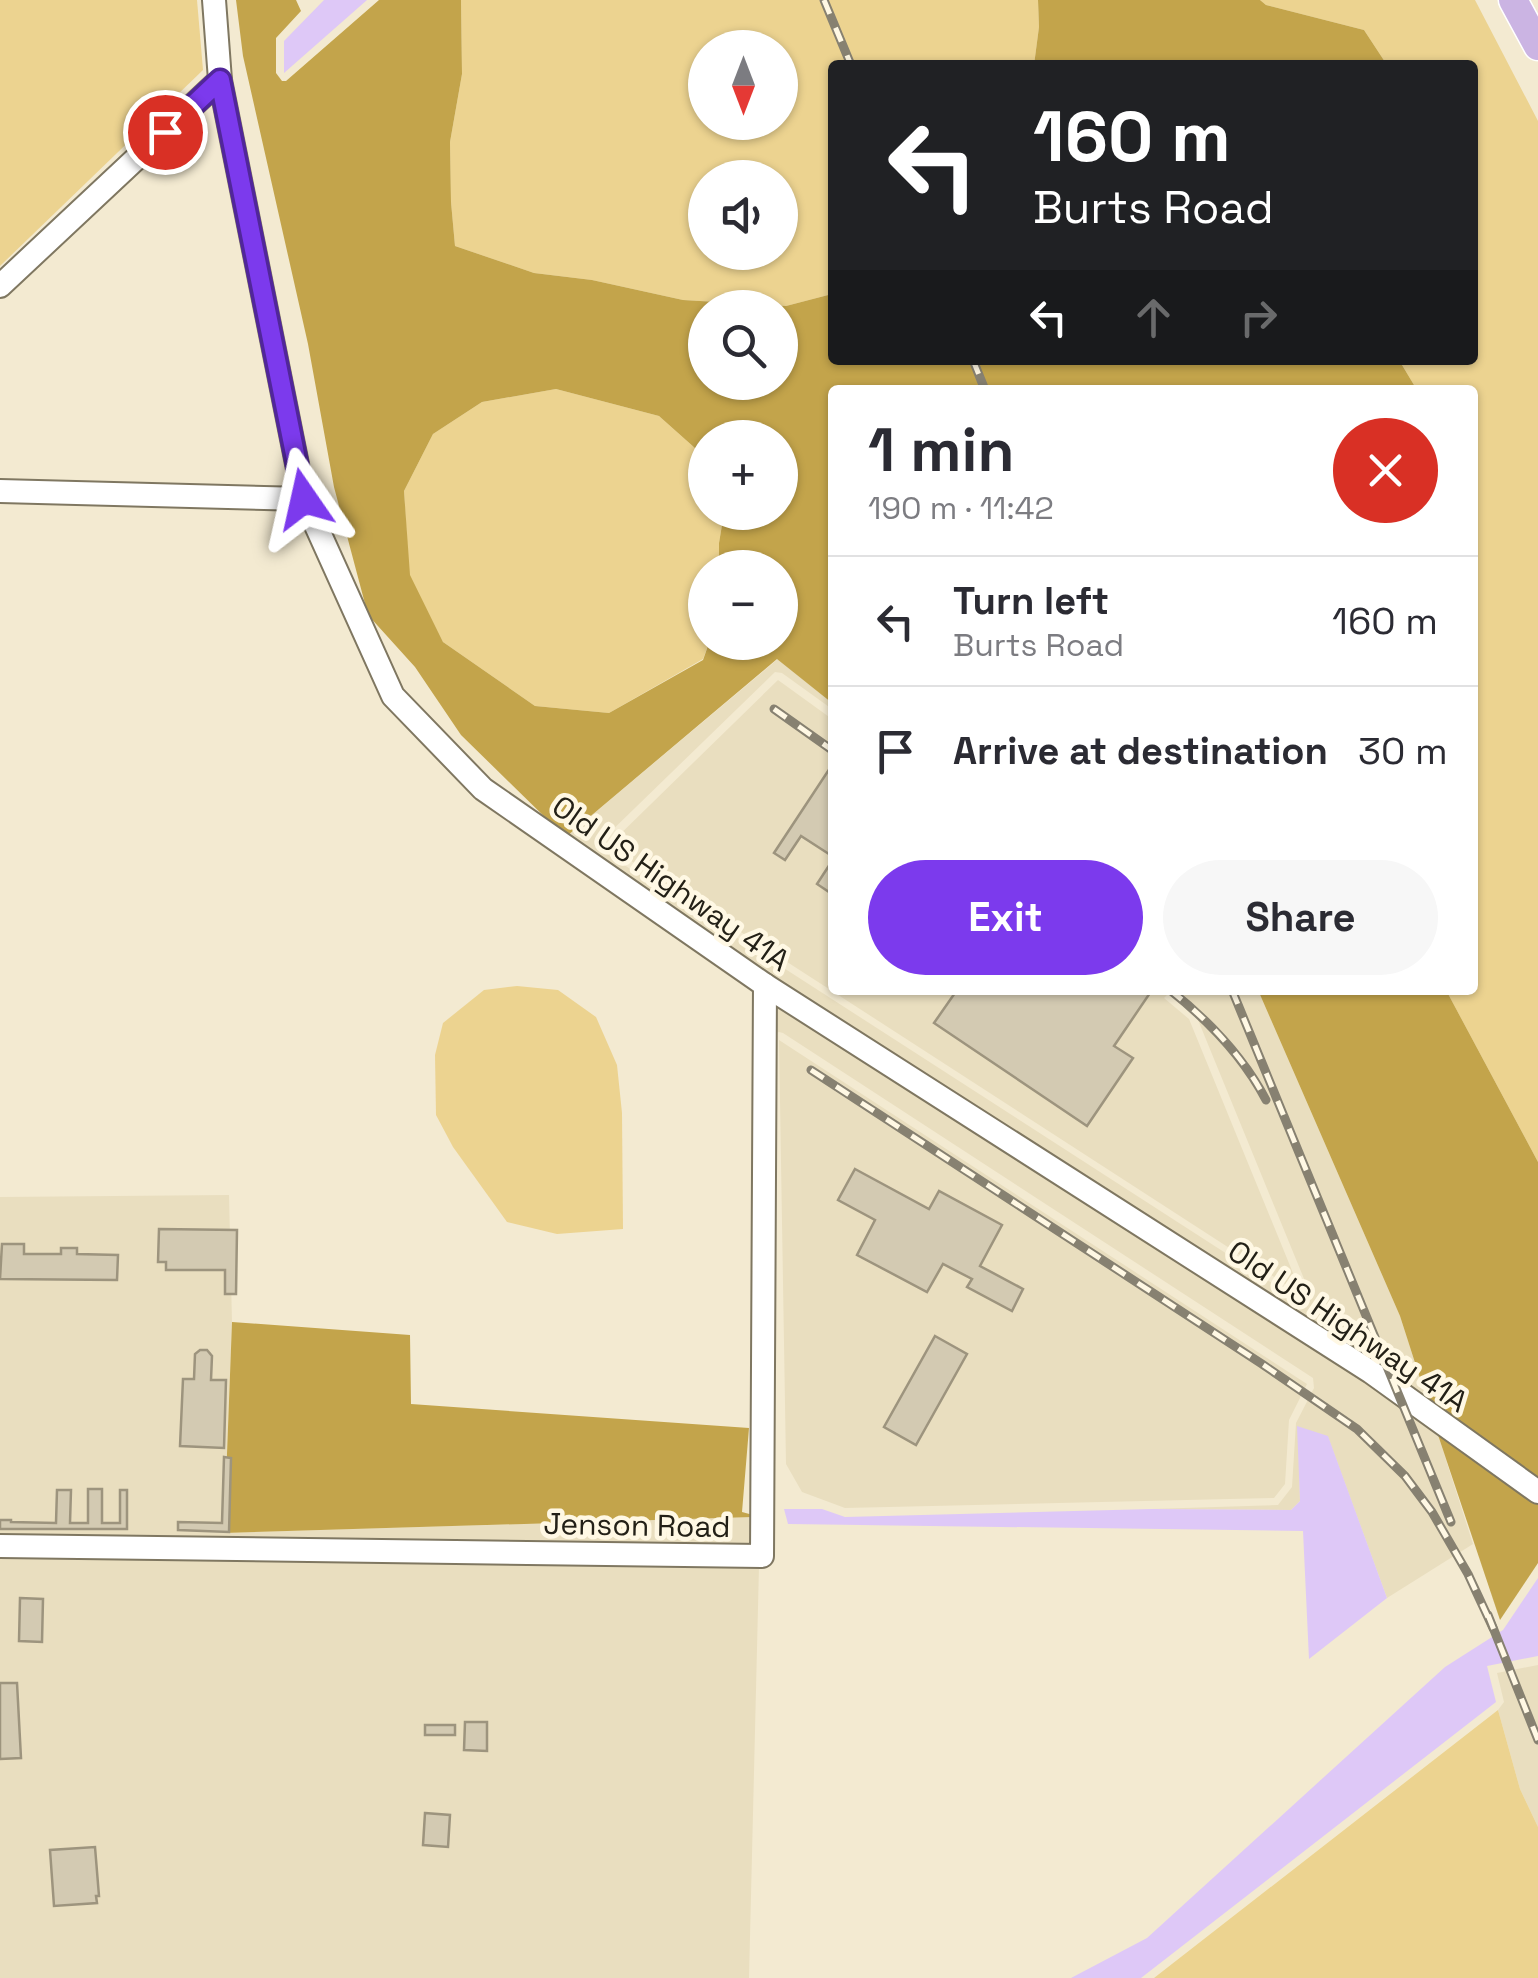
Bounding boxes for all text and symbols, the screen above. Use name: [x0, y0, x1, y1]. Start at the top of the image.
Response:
north arrow: [688, 30, 798, 140]
map controls: [688, 30, 798, 660]
pin: [123, 90, 208, 175]
text: 160 m: [1033, 92, 1231, 181]
icon: left: [868, 100, 998, 230]
icon: arrive: [138, 105, 193, 160]
button: sound: [688, 160, 798, 270]
text: Burts Road: [1033, 179, 1274, 236]
button: search: [688, 290, 798, 400]
icon: left: [1021, 290, 1076, 345]
icon: ahead: [1126, 290, 1181, 345]
icon: right: [1231, 290, 1286, 345]
text: 1 min: [868, 412, 1015, 489]
button: close: [1333, 418, 1438, 523]
button: +: [688, 420, 798, 530]
position arrow: [252, 447, 356, 551]
text: 190 m · 11:42: [868, 488, 1054, 528]
button: −: [688, 550, 798, 660]
text: Turn left: [953, 577, 1109, 625]
icon: left: [868, 594, 923, 649]
text: 160 m: [1332, 597, 1438, 645]
text: Burts Road: [953, 625, 1124, 665]
icon: arrive: [868, 724, 923, 779]
text: Arrive at destination: [953, 727, 1328, 775]
text: 30 m: [1358, 727, 1448, 775]
street label: Old US Highway 41A: [545, 786, 797, 980]
button: Exit: [868, 860, 1143, 975]
button: Share: [1163, 860, 1438, 975]
street label: Old US Highway 41A: [1221, 1231, 1476, 1421]
street label: Jenson Road: [543, 1504, 731, 1546]

